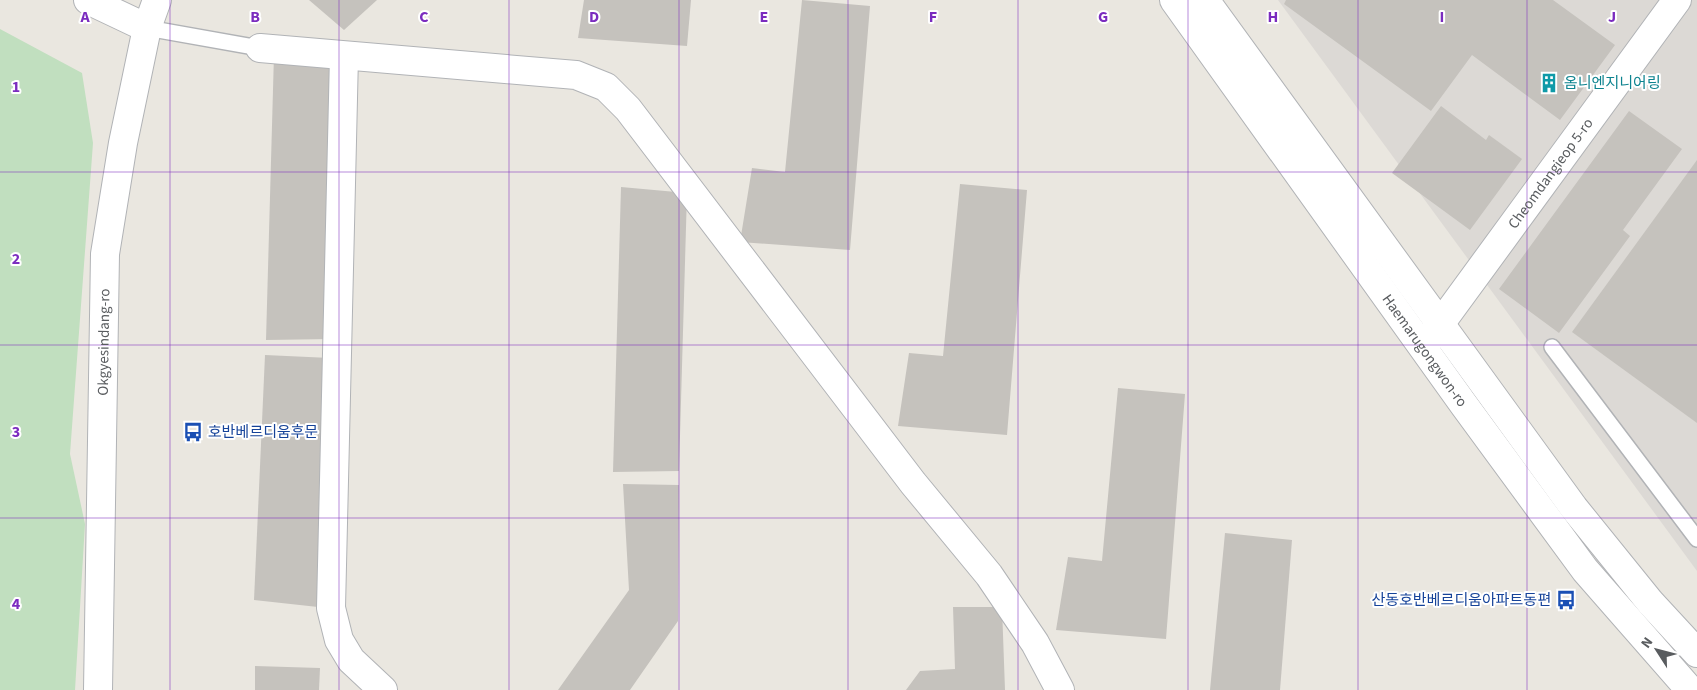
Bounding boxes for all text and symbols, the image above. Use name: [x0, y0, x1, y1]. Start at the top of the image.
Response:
text: A: [79, 6, 90, 28]
text: B: [250, 6, 260, 28]
text: C: [419, 6, 429, 28]
text: D: [589, 6, 599, 28]
text: E: [760, 6, 768, 28]
text: F: [929, 6, 937, 28]
text: G: [1098, 6, 1108, 28]
text: H: [1268, 6, 1278, 28]
text: I: [1440, 6, 1444, 28]
text: J: [1608, 6, 1616, 28]
building icon: 옴니엔지니어링: [1538, 72, 1560, 94]
place label: 옴니엔지니어링: [1564, 73, 1661, 94]
text: 1: [12, 76, 20, 98]
street label: Cheomdangieop 5-ro: [1503, 114, 1598, 233]
text: 2: [12, 248, 20, 270]
street label: Okgyesindang-ro: [92, 288, 115, 396]
street label: Haemarugongwon-ro: [1377, 290, 1473, 411]
text: 3: [12, 421, 20, 443]
bus stop icon: 호반베르디움후문: [182, 421, 204, 443]
place label: 호반베르디움후문: [208, 422, 318, 443]
bus stop icon: 산동호반베르디움아파트동편: [1555, 589, 1577, 611]
place label: 산동호반베르디움아파트동편: [1372, 590, 1551, 611]
text: 4: [12, 593, 21, 615]
north arrow: [1632, 625, 1682, 675]
text: N: [1636, 633, 1658, 653]

